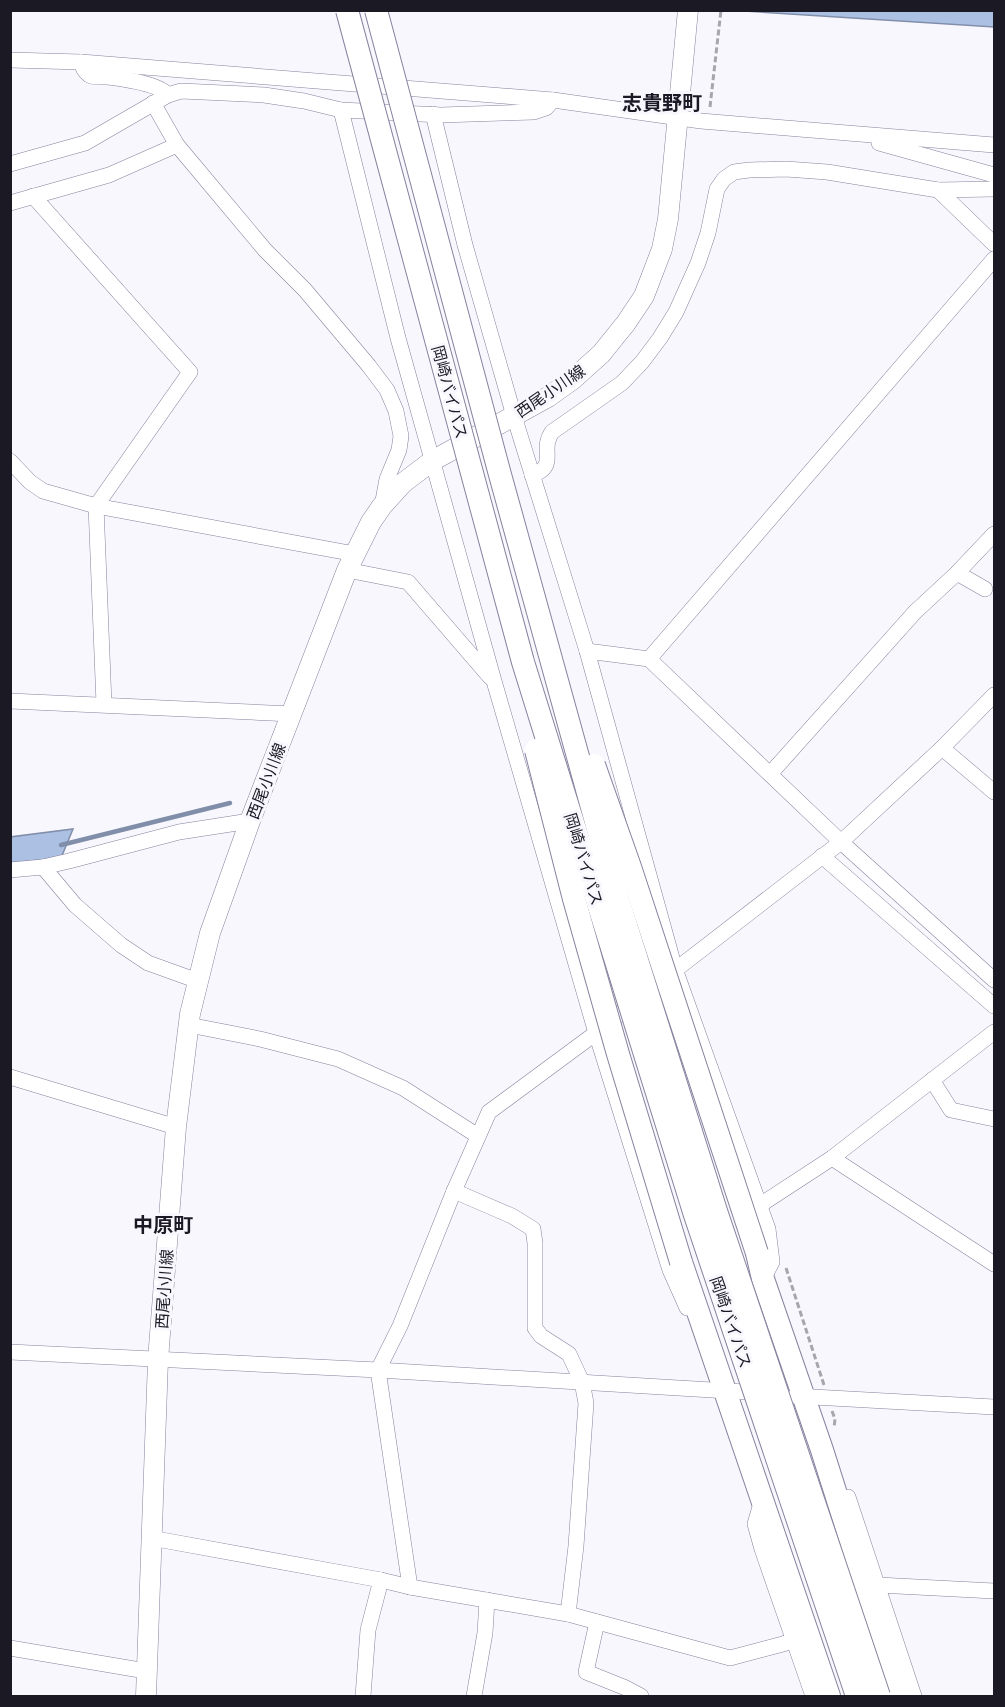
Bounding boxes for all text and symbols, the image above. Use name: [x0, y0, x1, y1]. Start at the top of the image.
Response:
district label: 志貴野町: [622, 89, 702, 117]
street label: 岡崎バイパス: [426, 343, 473, 441]
street label: 西尾小川線: [511, 360, 590, 423]
street label: 西尾小川線: [241, 740, 292, 823]
street label: 岡崎バイパス: [559, 810, 609, 908]
district label: 中原町: [133, 1211, 193, 1239]
street label: 西尾小川線: [150, 1248, 179, 1330]
street label: 岡崎バイパス: [704, 1273, 757, 1371]

